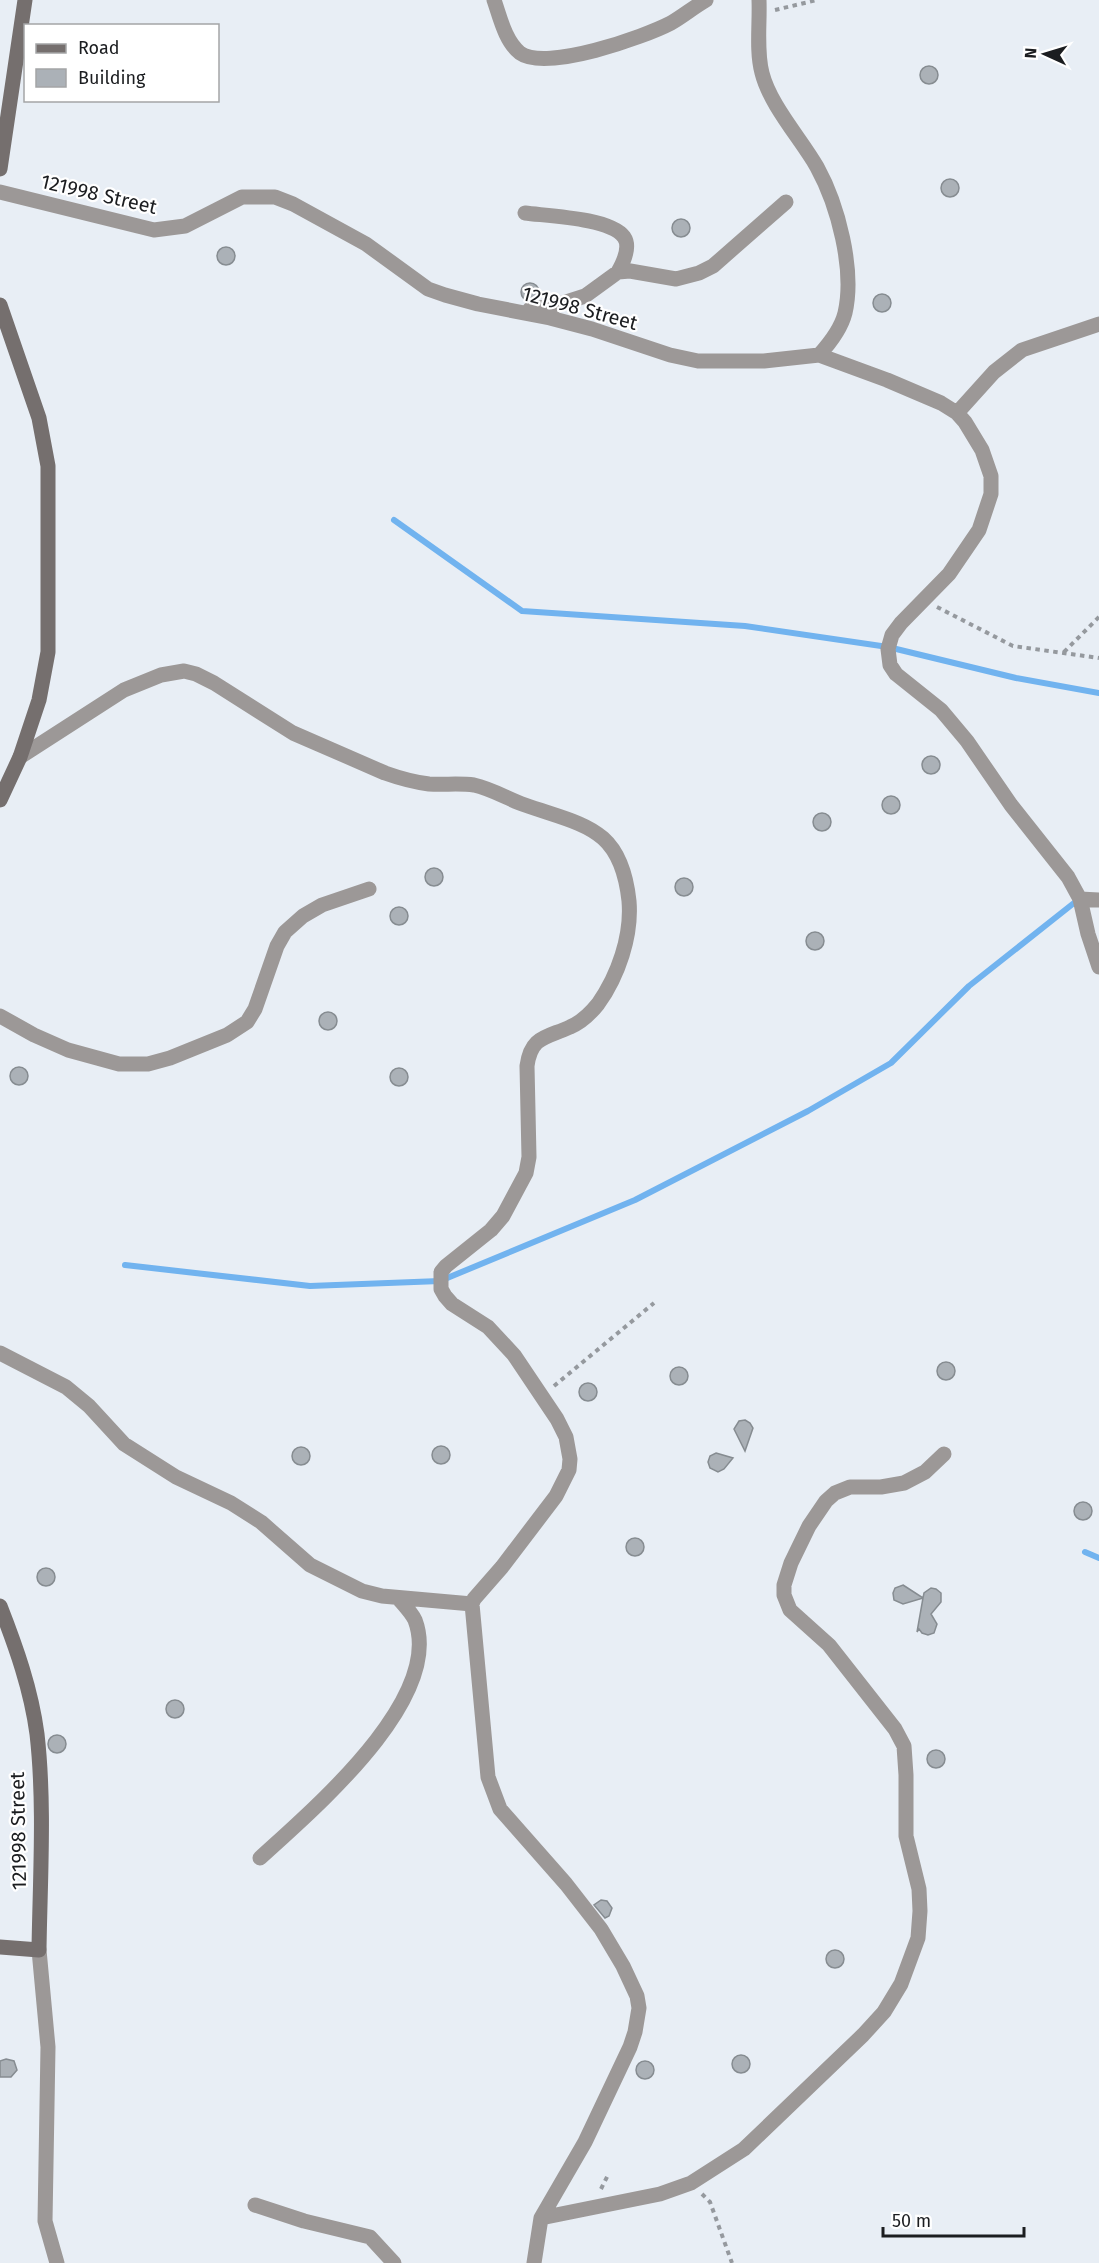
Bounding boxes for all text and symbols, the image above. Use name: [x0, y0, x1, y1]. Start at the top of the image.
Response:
legend: [24, 24, 219, 102]
north arrow: [1015, 24, 1075, 84]
text: Road: [78, 37, 120, 59]
text: N: [1021, 47, 1040, 59]
text: Building: [78, 67, 146, 89]
street label: 121998 Street: [39, 169, 160, 219]
street label: 121998 Street: [520, 281, 641, 335]
street label: 121998 Street: [5, 1771, 31, 1890]
scale bar: [883, 2200, 1024, 2238]
text: 50 m: [892, 2210, 931, 2232]

